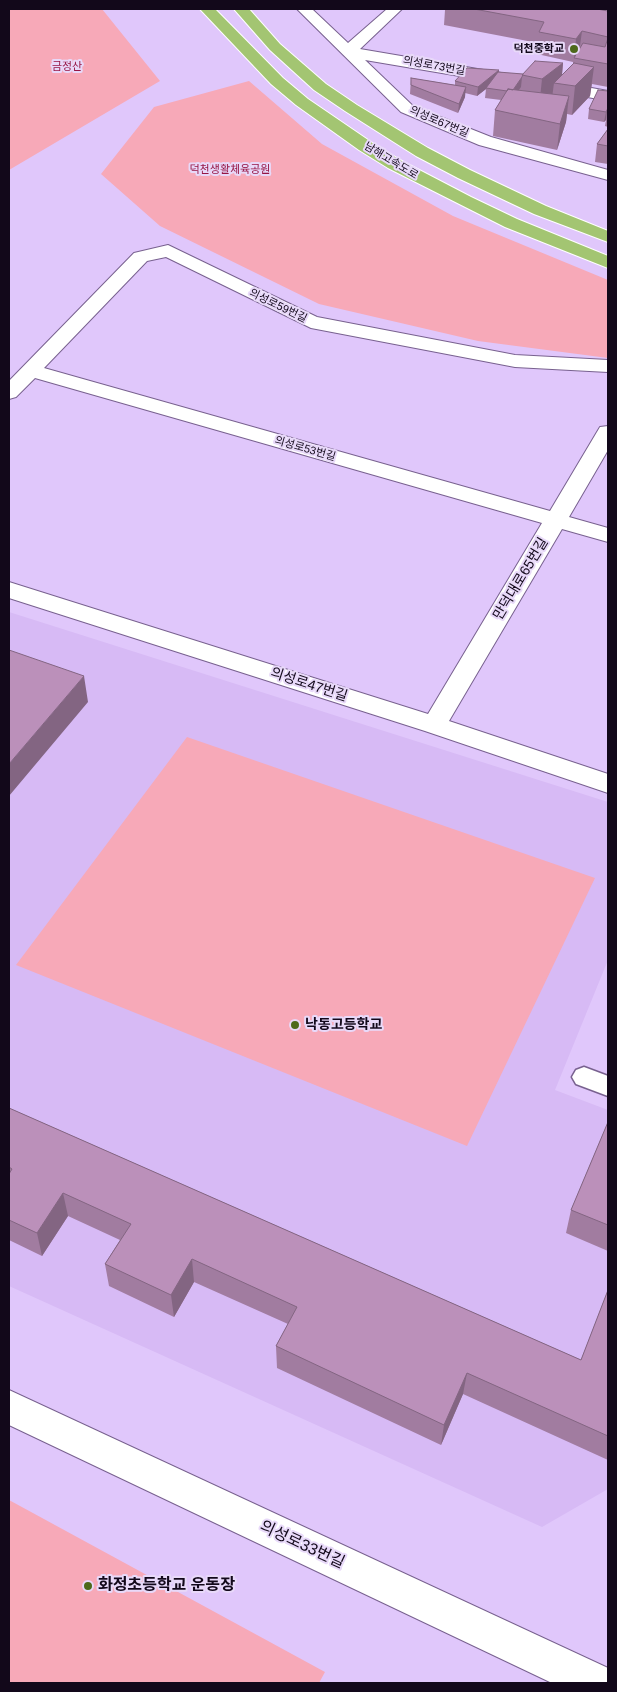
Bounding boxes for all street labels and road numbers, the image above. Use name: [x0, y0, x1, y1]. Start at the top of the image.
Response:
street label: 의성로73번길: [402, 54, 466, 78]
street label: 의성로67번길: [408, 104, 470, 140]
street label: 남해고속도로: [362, 140, 420, 182]
street label: 의성로59번길: [247, 286, 309, 326]
street label: 의성로53번길: [273, 434, 337, 464]
street label: 만덕대로65번길: [490, 535, 552, 623]
street label: 의성로47번길: [268, 665, 350, 705]
street label: 의성로33번길: [257, 1517, 347, 1573]

